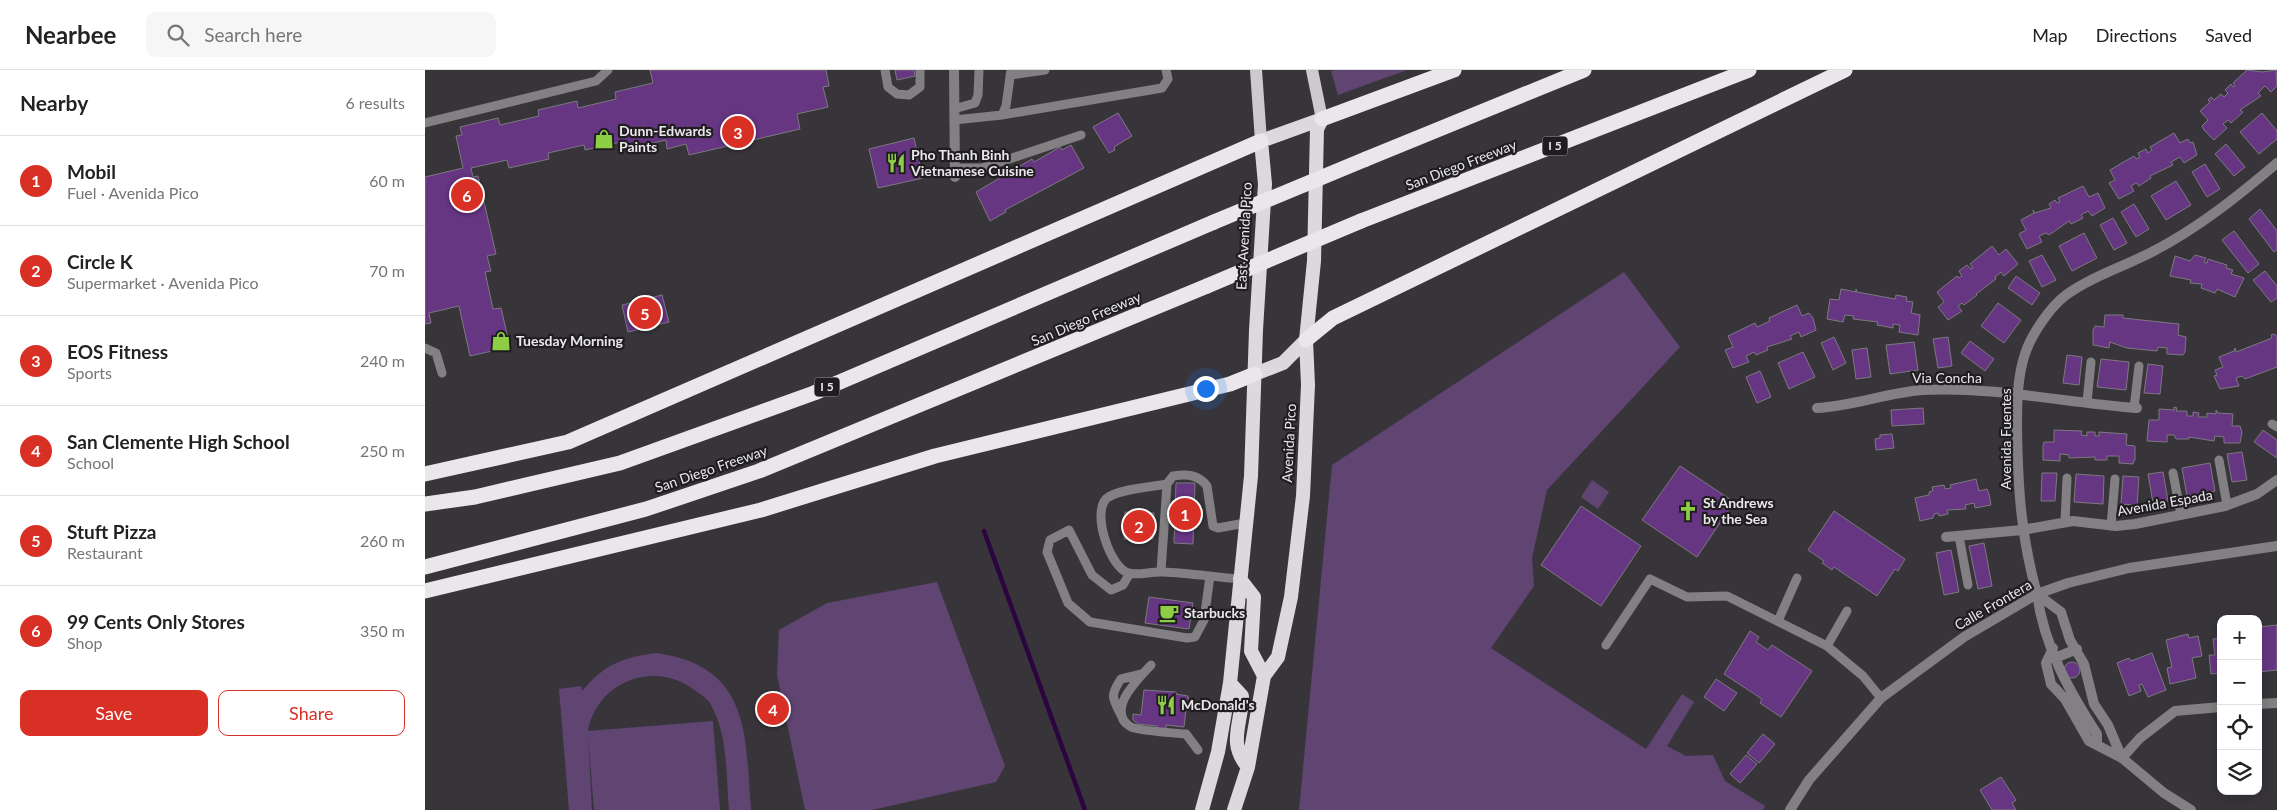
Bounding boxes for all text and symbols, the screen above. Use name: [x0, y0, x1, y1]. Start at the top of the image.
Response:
search box: [146, 12, 496, 57]
text: Nearbee: [25, 20, 116, 49]
icon: search: [164, 21, 192, 49]
text: Search here: [204, 23, 302, 46]
text: Map: [2032, 24, 2068, 46]
text: Directions: [2096, 24, 2177, 46]
text: Saved: [2205, 24, 2252, 46]
text: Nearby: [20, 90, 88, 115]
text: 6 results: [345, 93, 405, 112]
pin: 3: [722, 113, 754, 151]
place label: Dunn-Edwards Paints: [619, 122, 712, 155]
shop icon: Dunn-Edwards Paints: [593, 128, 615, 150]
street label: San Diego Freeway: [1403, 135, 1519, 194]
road number: I 5: [1543, 136, 1567, 155]
place label: Pho Thanh Binh Vietnamese Cuisine: [910, 146, 1034, 179]
restaurant icon: Pho Thanh Binh Vietnamese Cuisine: [885, 152, 907, 174]
text: Mobil: [67, 160, 116, 183]
text: 1: [31, 171, 41, 190]
text: 60 m: [369, 171, 405, 190]
pin: 6: [451, 176, 483, 214]
street label: East Avenida Pico: [1232, 181, 1255, 290]
text: Fuel · Avenida Pico: [67, 183, 199, 202]
text: Circle K: [67, 250, 133, 273]
text: 2: [31, 261, 41, 280]
text: 70 m: [369, 261, 405, 280]
text: Supermarket · Avenida Pico: [67, 273, 259, 292]
street label: San Diego Freeway: [1028, 287, 1144, 349]
pin: 5: [629, 294, 661, 332]
shop icon: Tuesday Morning: [490, 330, 512, 352]
place label: Tuesday Morning: [516, 332, 624, 349]
text: EOS Fitness: [67, 340, 168, 363]
text: 3: [31, 351, 41, 370]
text: 240 m: [360, 351, 405, 370]
text: Sports: [67, 363, 112, 382]
street label: Via Concha: [1912, 369, 1982, 386]
your location: [1193, 376, 1219, 402]
road number: I 5: [815, 378, 839, 396]
street label: Avenida Fuentes: [1997, 388, 2014, 490]
street label: Avenida Pico: [1278, 403, 1299, 483]
text: San Clemente High School: [67, 430, 290, 453]
text: 4: [31, 441, 41, 460]
text: 250 m: [360, 441, 405, 460]
street label: San Diego Freeway: [652, 441, 770, 496]
text: School: [67, 453, 114, 472]
street label: Avenida Espada: [2116, 486, 2214, 519]
place label: St Andrews by the Sea: [1703, 494, 1774, 527]
pin: 1: [1169, 495, 1201, 533]
church icon: St Andrews by the Sea: [1677, 500, 1699, 522]
pin: 2: [1123, 507, 1155, 545]
text: Stuft Pizza: [67, 520, 157, 543]
text: 5: [31, 531, 41, 550]
text: 260 m: [360, 531, 405, 550]
text: Restaurant: [67, 543, 143, 562]
street label: Calle Frontera: [1951, 576, 2034, 633]
cafe icon: Starbucks: [1158, 602, 1180, 624]
place label: Starbucks: [1184, 604, 1245, 621]
text: 99 Cents Only Stores: [67, 610, 245, 633]
map controls: [2217, 615, 2262, 795]
button: +: [2217, 615, 2262, 660]
text: 6: [31, 621, 41, 640]
text: 350 m: [360, 621, 405, 640]
text: Shop: [67, 633, 103, 652]
button: −: [2217, 660, 2262, 705]
button: Save: [20, 690, 208, 736]
button: Share: [218, 690, 405, 736]
pin: 4: [757, 690, 789, 728]
restaurant icon: McDonald's: [1155, 694, 1177, 716]
place label: McDonald's: [1181, 696, 1255, 713]
button: locate: [2217, 705, 2262, 750]
button: layers: [2217, 750, 2262, 795]

